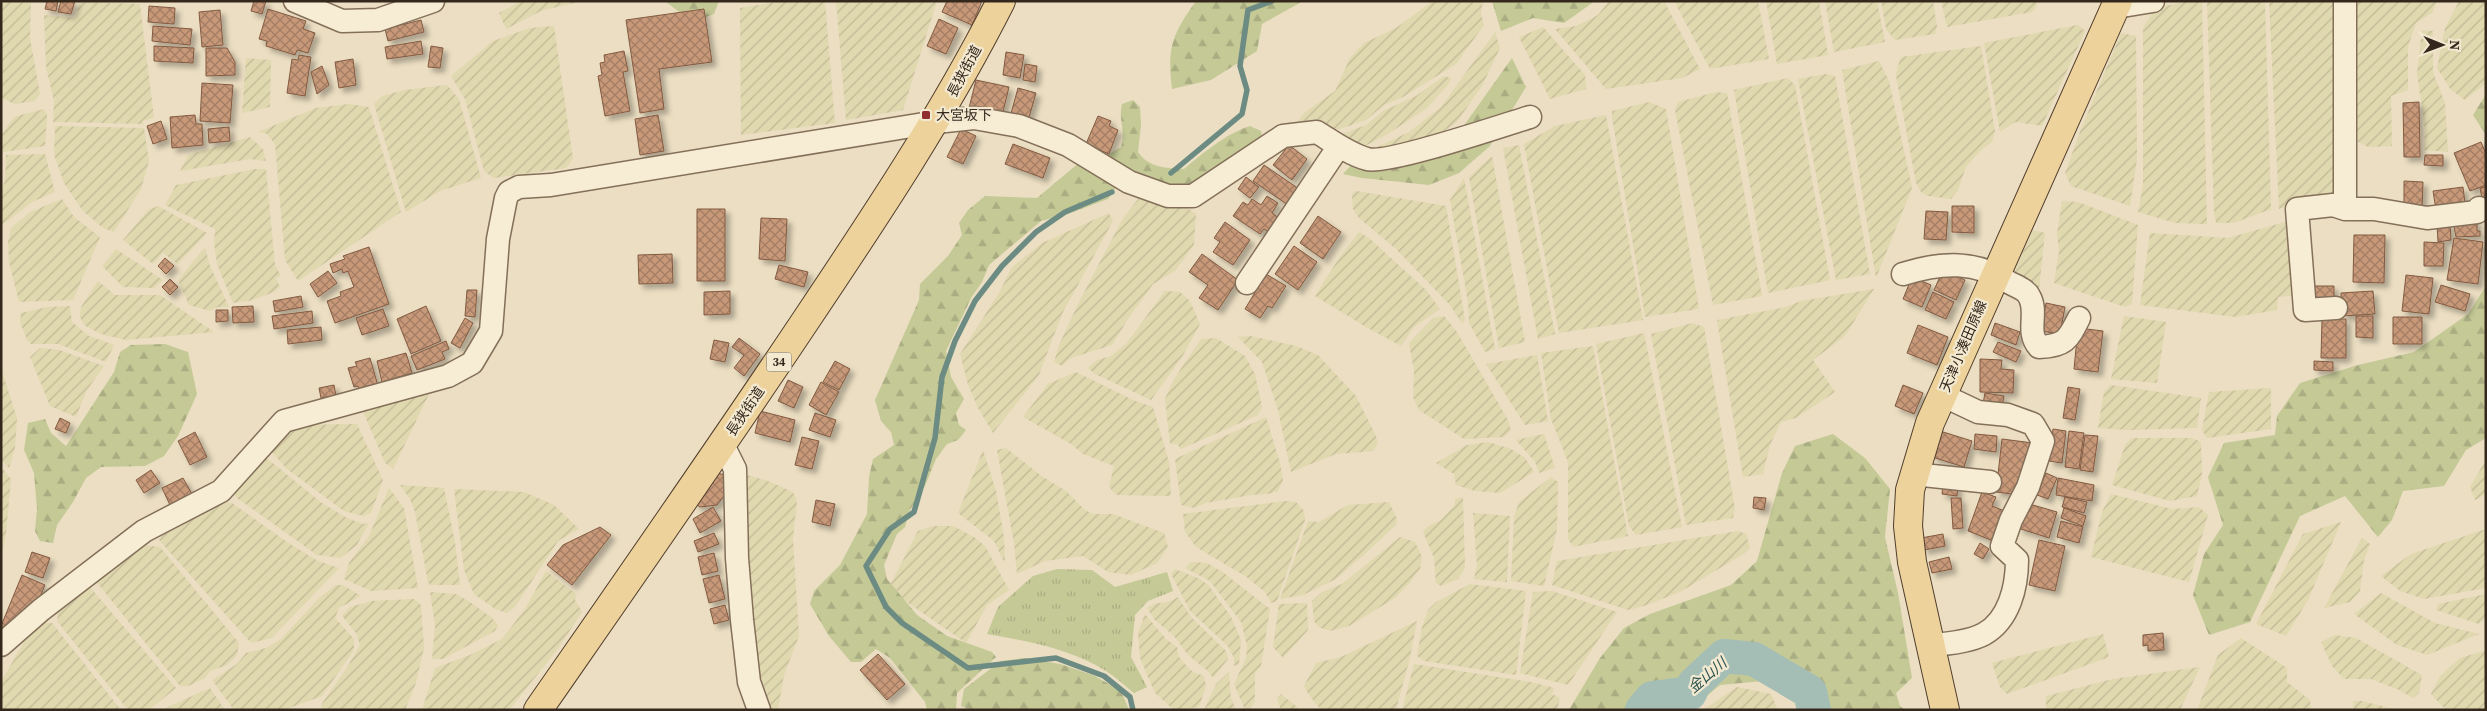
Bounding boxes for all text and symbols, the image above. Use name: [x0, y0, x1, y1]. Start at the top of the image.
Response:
north arrow: [2417, 20, 2467, 70]
text: N: [2445, 40, 2465, 51]
street label: 長狭街道: [942, 42, 986, 100]
place label: 大宮坂下: [936, 105, 992, 125]
marker: 大宮坂下: [920, 109, 932, 121]
street label: 天津小湊田原線: [1935, 297, 1991, 395]
road number: 34: [766, 352, 792, 372]
street label: 長狭街道: [721, 382, 769, 440]
water label: 金山川: [1683, 651, 1733, 698]

